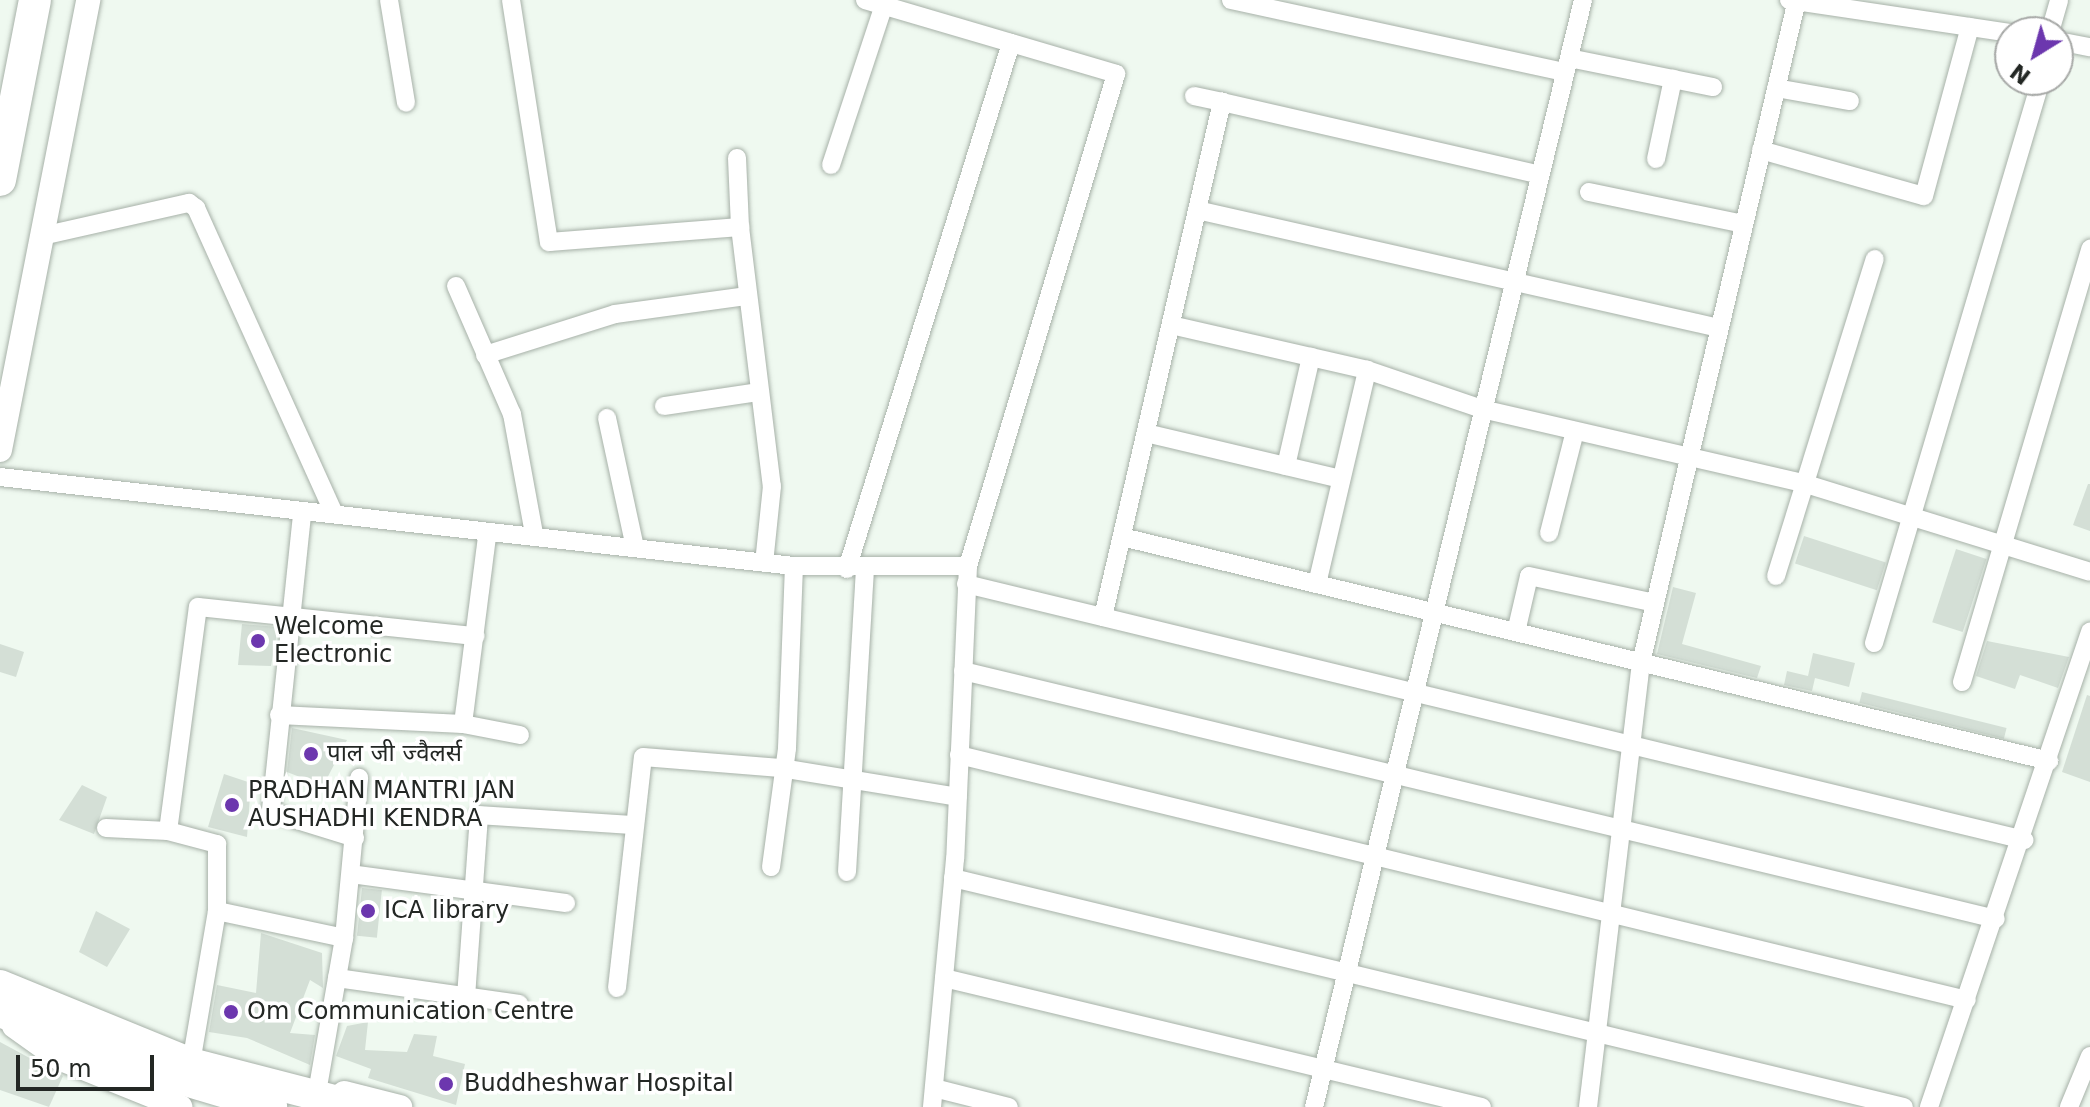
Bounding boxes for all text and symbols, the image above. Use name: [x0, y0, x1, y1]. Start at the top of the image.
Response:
north arrow: [1994, 16, 2074, 96]
text: N: [2006, 58, 2035, 90]
place label: Welcome Electronic: [274, 613, 392, 669]
marker: Welcome Electronic: [249, 632, 267, 650]
place label: पाल जी ज्वैलर्स: [327, 740, 462, 768]
marker: पाल जी ज्वैलर्स: [302, 745, 320, 763]
place label: PRADHAN MANTRI JAN AUSHADHI KENDRA: [248, 777, 515, 833]
marker: PRADHAN MANTRI JAN AUSHADHI KENDRA: [223, 796, 241, 814]
place label: ICA library: [384, 897, 509, 925]
marker: ICA library: [359, 902, 377, 920]
place label: Om Communication Centre: [247, 998, 574, 1026]
marker: Om Communication Centre: [222, 1003, 240, 1021]
scale bar: [20, 1039, 158, 1089]
text: 50 m: [30, 1055, 92, 1083]
place label: Buddheshwar Hospital: [464, 1070, 734, 1098]
marker: Buddheshwar Hospital: [435, 1073, 457, 1095]

